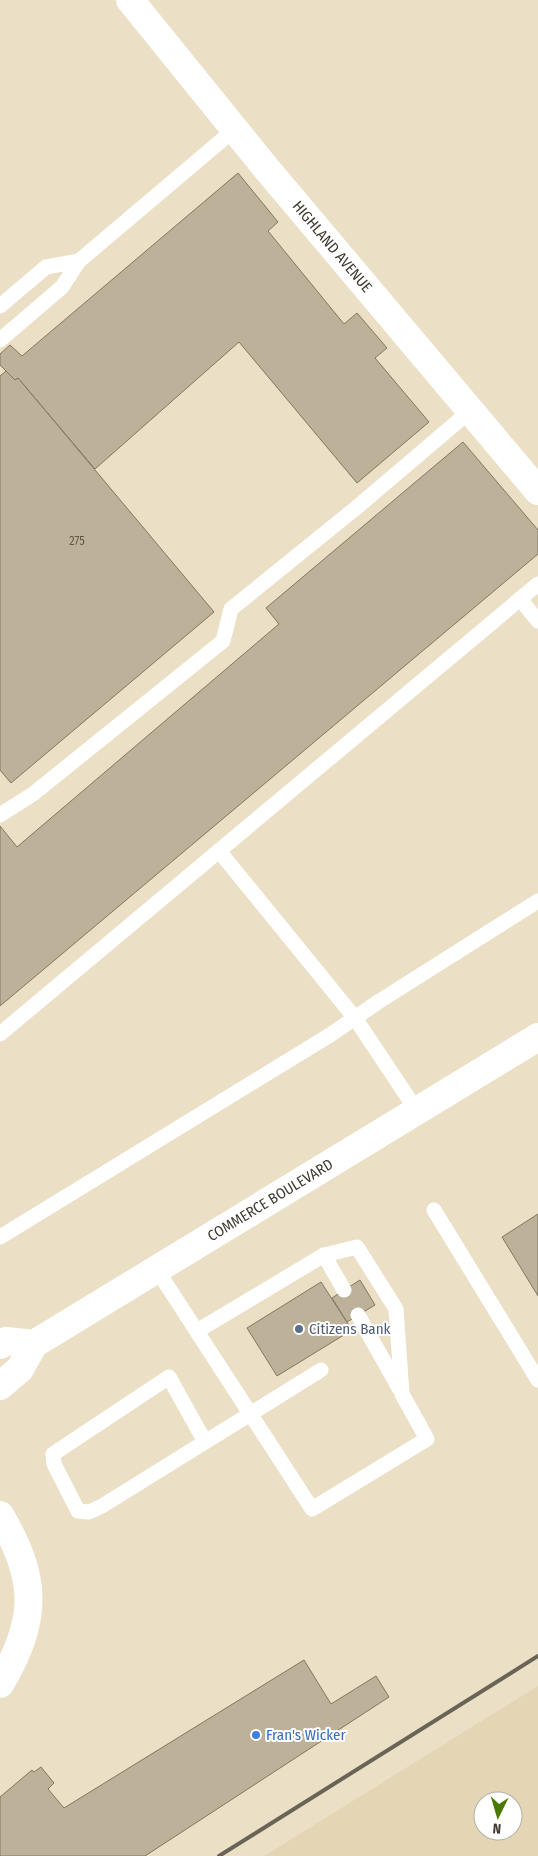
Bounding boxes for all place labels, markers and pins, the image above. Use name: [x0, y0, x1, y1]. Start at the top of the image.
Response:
place label: Citizens Bank: [309, 1320, 391, 1338]
marker: Citizens Bank: [293, 1323, 305, 1335]
place label: Fran's Wicker: [266, 1726, 346, 1744]
marker: Fran's Wicker: [250, 1729, 262, 1741]

